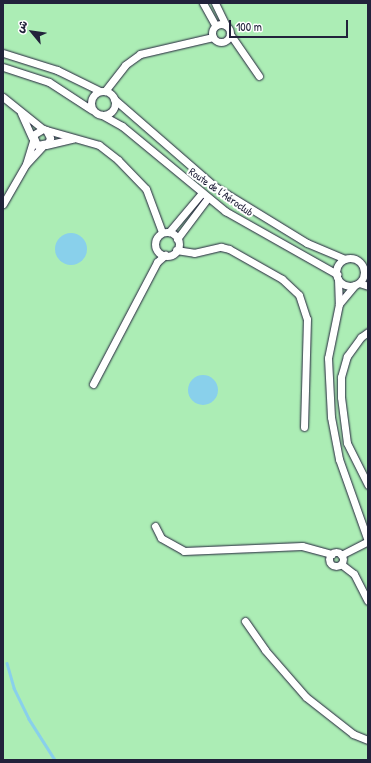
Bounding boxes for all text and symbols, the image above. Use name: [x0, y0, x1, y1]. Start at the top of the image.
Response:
north arrow: [12, 12, 52, 52]
scale bar: [231, 12, 350, 38]
text: ش: [12, 17, 31, 35]
text: 100 m: [236, 18, 262, 35]
street label: Route de l’Aéroclub: [186, 165, 256, 219]

